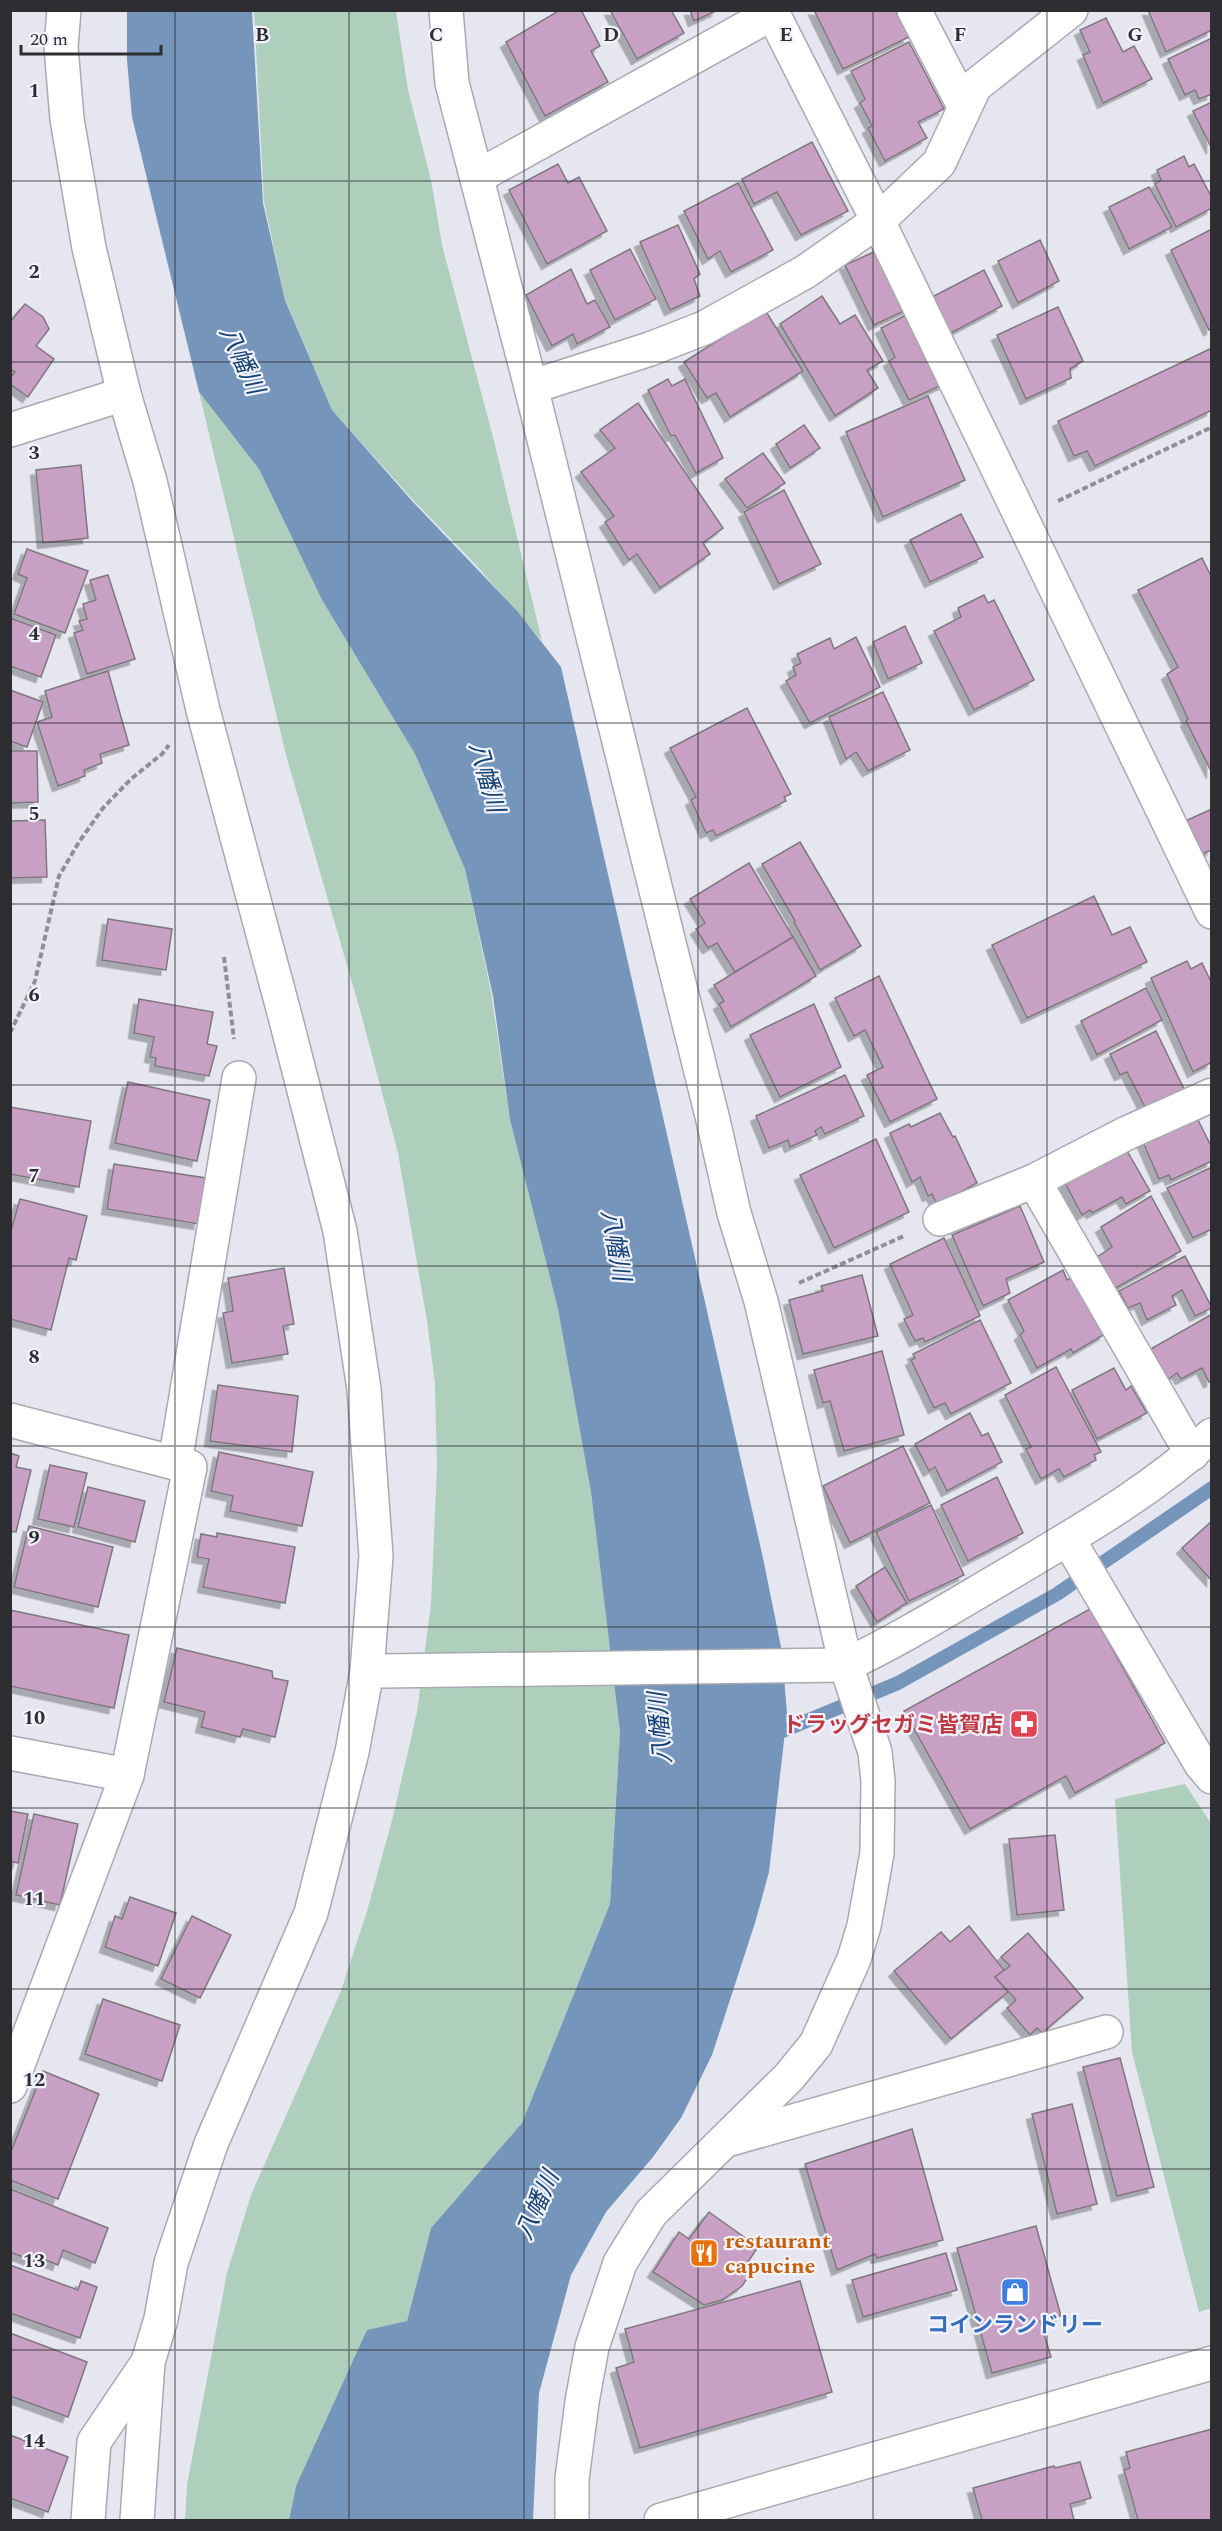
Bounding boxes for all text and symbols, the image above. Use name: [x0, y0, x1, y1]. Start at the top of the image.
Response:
scale bar: [21, 18, 160, 56]
text: B: [255, 20, 269, 50]
text: C: [429, 20, 443, 50]
text: D: [603, 20, 619, 50]
text: E: [779, 20, 793, 50]
text: F: [954, 20, 966, 50]
text: G: [1127, 20, 1143, 50]
text: 20 m: [30, 26, 68, 53]
text: 1: [28, 76, 40, 106]
text: 2: [28, 257, 40, 287]
water label: 八幡川: [210, 320, 274, 403]
text: 3: [28, 438, 40, 468]
text: 4: [28, 619, 40, 649]
water label: 八幡川: [459, 738, 514, 820]
text: 5: [28, 799, 40, 829]
text: 6: [28, 980, 40, 1010]
text: 7: [28, 1161, 40, 1191]
water label: 八幡川: [591, 1207, 640, 1287]
text: 8: [28, 1342, 40, 1372]
text: 9: [28, 1523, 40, 1553]
water label: 八幡川: [640, 1687, 682, 1765]
text: 10: [23, 1703, 45, 1733]
pharmacy icon: ドラッグセガミ皆賀店: [1008, 1708, 1040, 1740]
place label: ドラッグセガミ皆賀店: [783, 1709, 1003, 1742]
text: 11: [23, 1884, 45, 1914]
text: 12: [23, 2065, 45, 2095]
water label: 八幡川: [507, 2162, 570, 2246]
place label: restaurant capucine: [725, 2225, 830, 2283]
restaurant icon: restaurant capucine: [688, 2237, 720, 2269]
text: 13: [23, 2246, 45, 2276]
shop icon: コインランドリー: [999, 2276, 1031, 2308]
place label: コインランドリー: [927, 2309, 1103, 2342]
text: 14: [23, 2426, 45, 2456]

